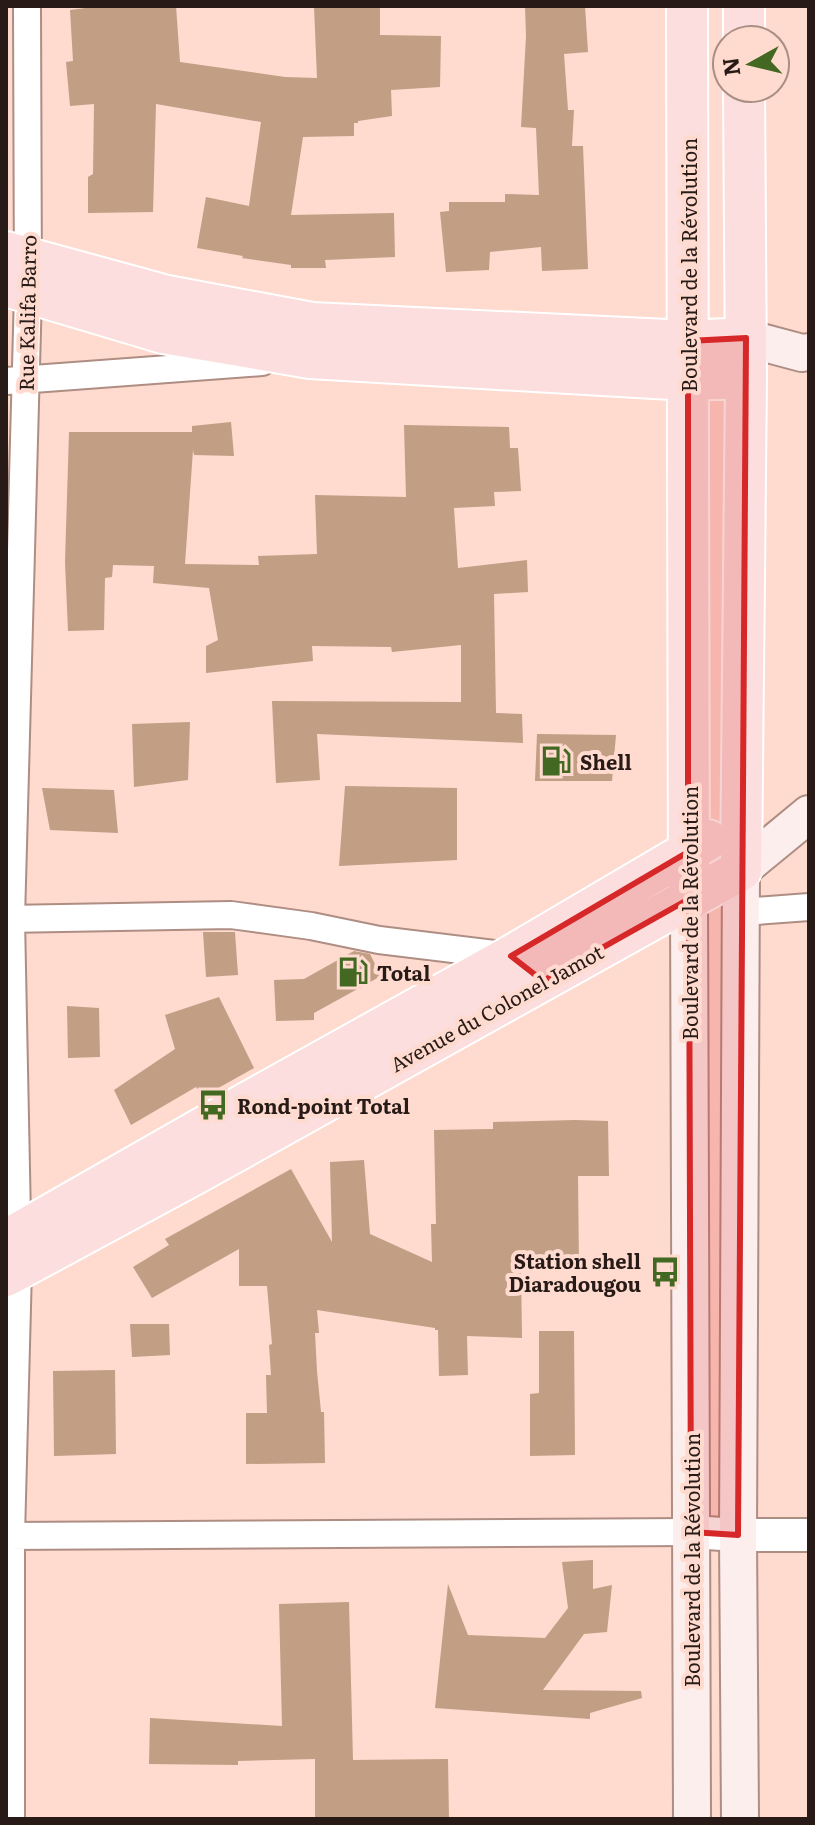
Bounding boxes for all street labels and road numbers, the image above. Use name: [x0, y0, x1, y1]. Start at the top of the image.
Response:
street label: Boulevard de la Révolution: [673, 138, 703, 392]
street label: Rue Kalifa Barro: [10, 235, 42, 391]
street label: Boulevard de la Révolution: [674, 786, 704, 1040]
street label: Avenue du Colonel Jamot: [384, 936, 608, 1078]
street label: Boulevard de la Révolution: [676, 1433, 706, 1687]

